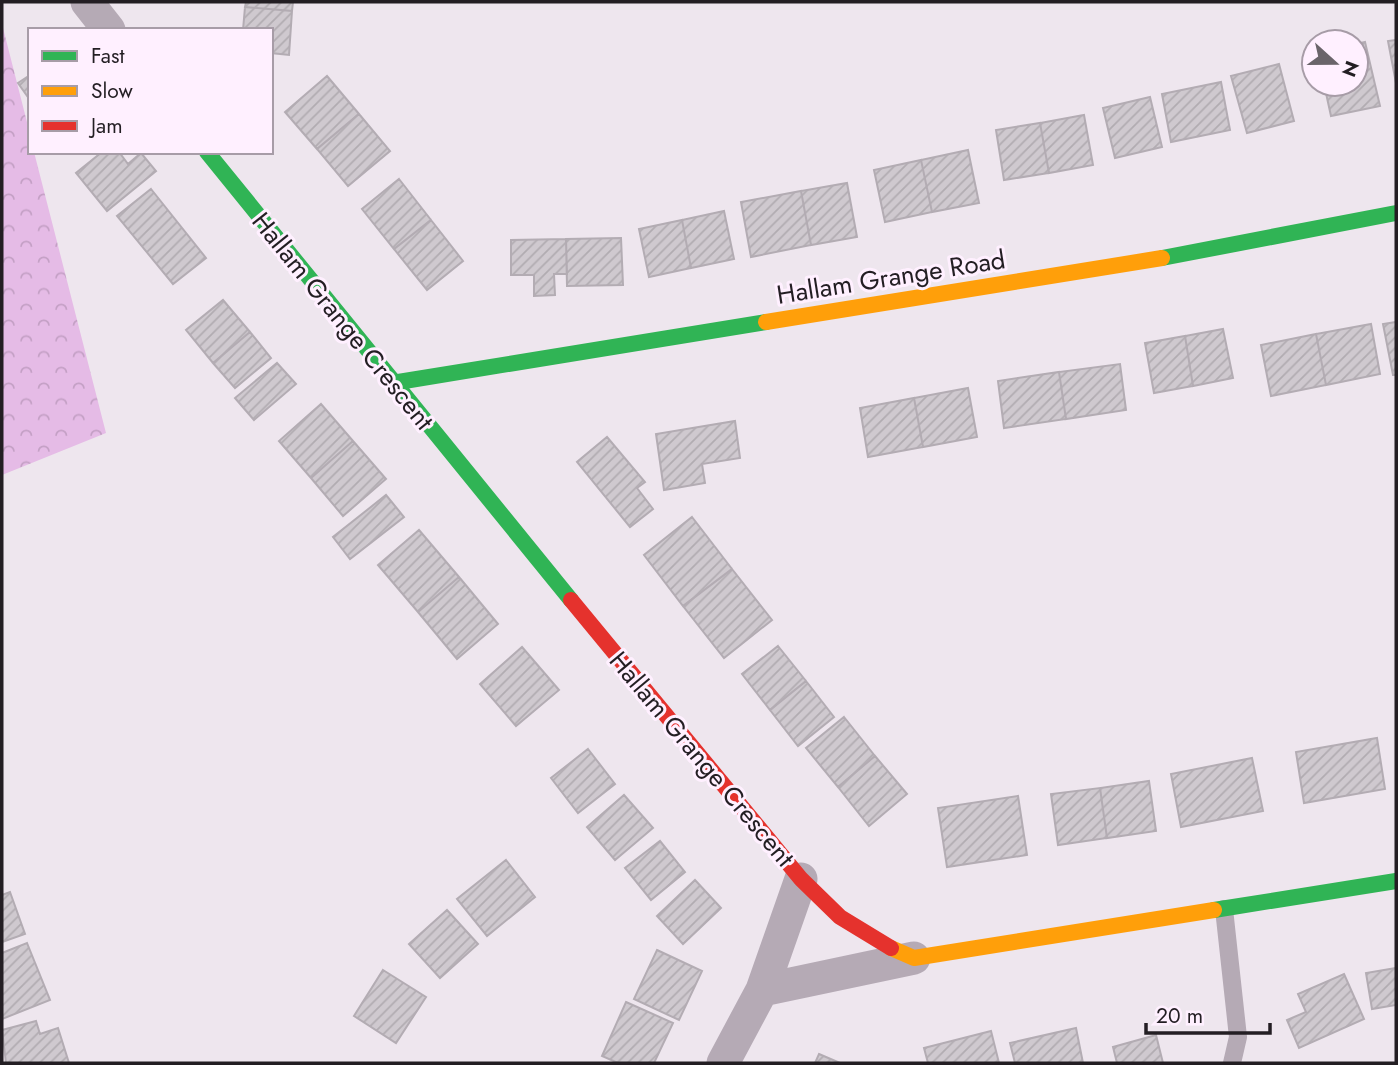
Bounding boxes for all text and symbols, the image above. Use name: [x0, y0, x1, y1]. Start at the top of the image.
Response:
legend: [28, 28, 273, 154]
north arrow: [1300, 28, 1370, 98]
text: Fast: [91, 41, 124, 71]
text: N: [1335, 57, 1366, 81]
text: Slow: [91, 76, 133, 106]
text: Jam: [88, 111, 123, 141]
street label: Hallam Grange Crescent: [243, 204, 443, 439]
street label: Hallam Grange Road: [774, 240, 1008, 314]
street label: Hallam Grange Crescent: [600, 643, 804, 876]
scale bar: [1146, 992, 1270, 1036]
text: 20 m: [1156, 1001, 1203, 1031]

